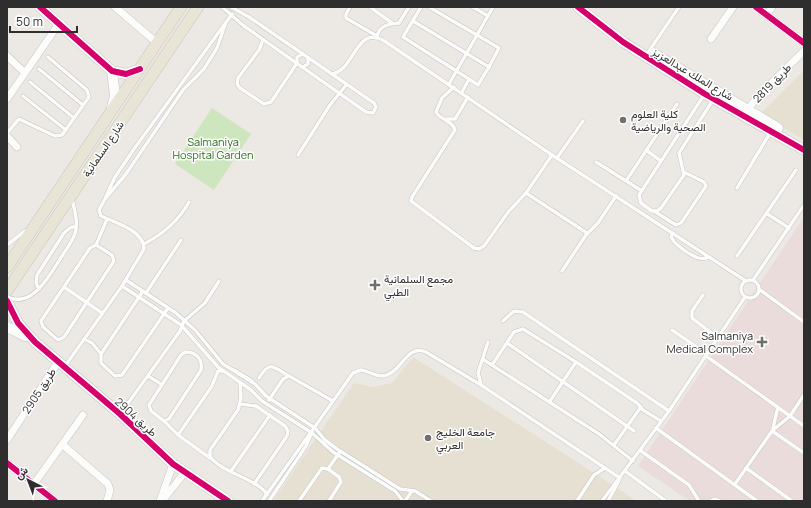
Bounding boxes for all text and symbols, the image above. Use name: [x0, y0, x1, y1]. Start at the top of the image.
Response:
scale bar: [10, 8, 77, 34]
text: 50 m: [16, 13, 43, 30]
street label: شارع الملك عبدالعزيز: [649, 43, 737, 105]
street label: طريق 2819: [749, 60, 794, 106]
place label: كلية العلوم الصحية والرياضية: [631, 106, 706, 134]
marker: كلية العلوم الصحية والرياضية: [618, 115, 628, 125]
street label: شارع السلمانية: [78, 117, 128, 180]
park label: Salmaniya Hospital Garden: [172, 134, 254, 162]
place label: مجمع السلمانية الطبي: [384, 271, 453, 302]
marker: مجمع السلمانية الطبي: [369, 279, 381, 291]
place label: Salmaniya Medical Complex: [667, 328, 753, 356]
marker: Salmaniya Medical Complex: [756, 336, 768, 348]
street label: طريق 2905: [18, 365, 59, 416]
street label: طريق 2904: [112, 394, 161, 440]
place label: جامعة الخليج العربي: [436, 424, 495, 455]
marker: جامعة الخليج العربي: [423, 433, 433, 443]
north arrow: [8, 460, 48, 500]
text: ش: [11, 462, 31, 482]

